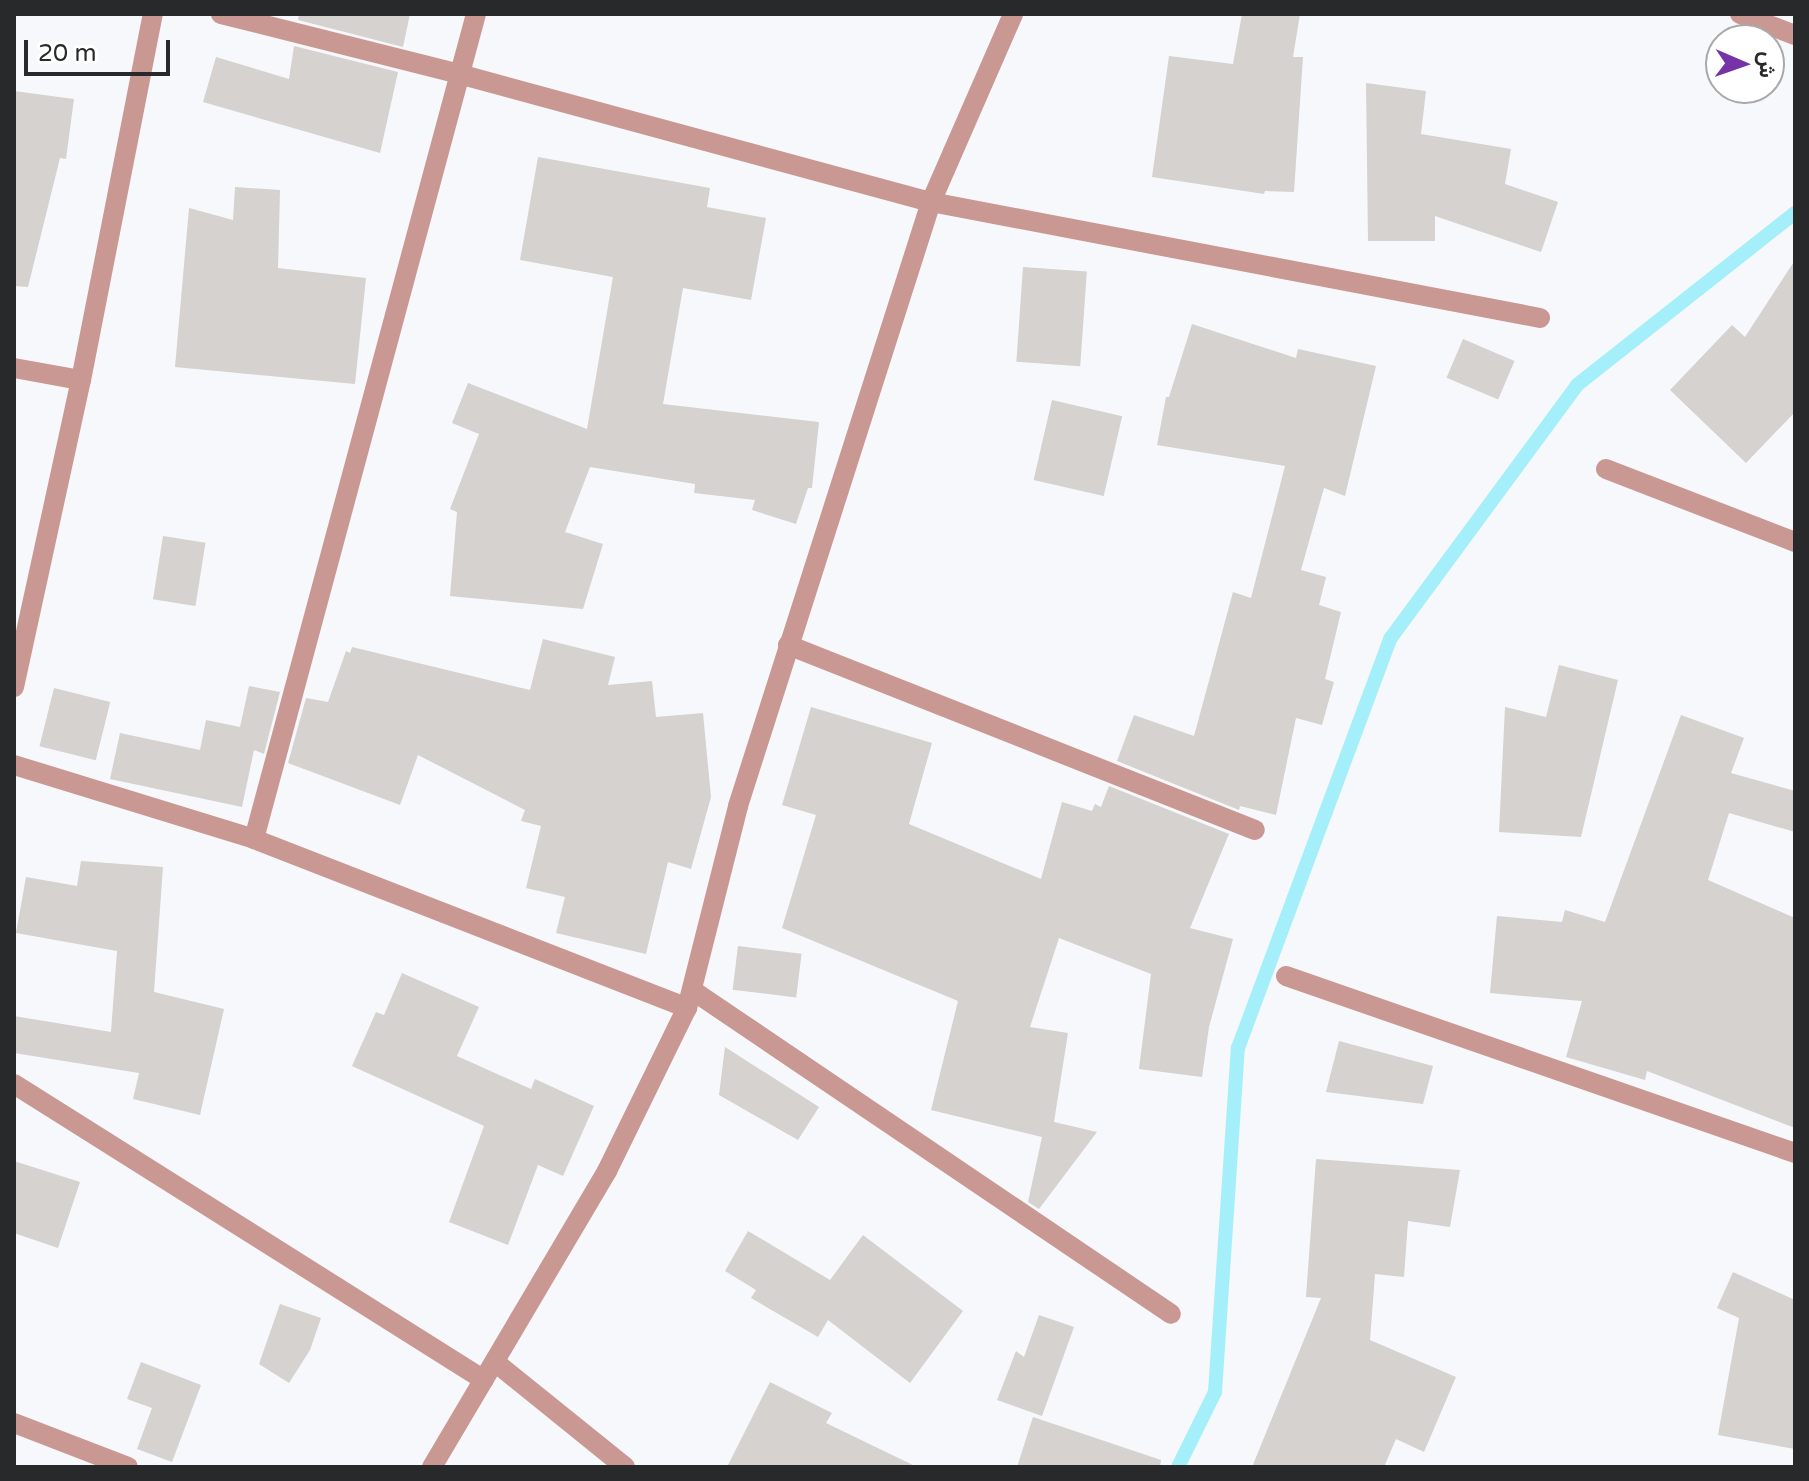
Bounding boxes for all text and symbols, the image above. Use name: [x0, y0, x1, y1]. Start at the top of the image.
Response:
scale bar: [28, 24, 174, 74]
north arrow: [1705, 24, 1785, 104]
text: 20 m: [38, 39, 96, 68]
text: ش: [1754, 51, 1780, 78]

